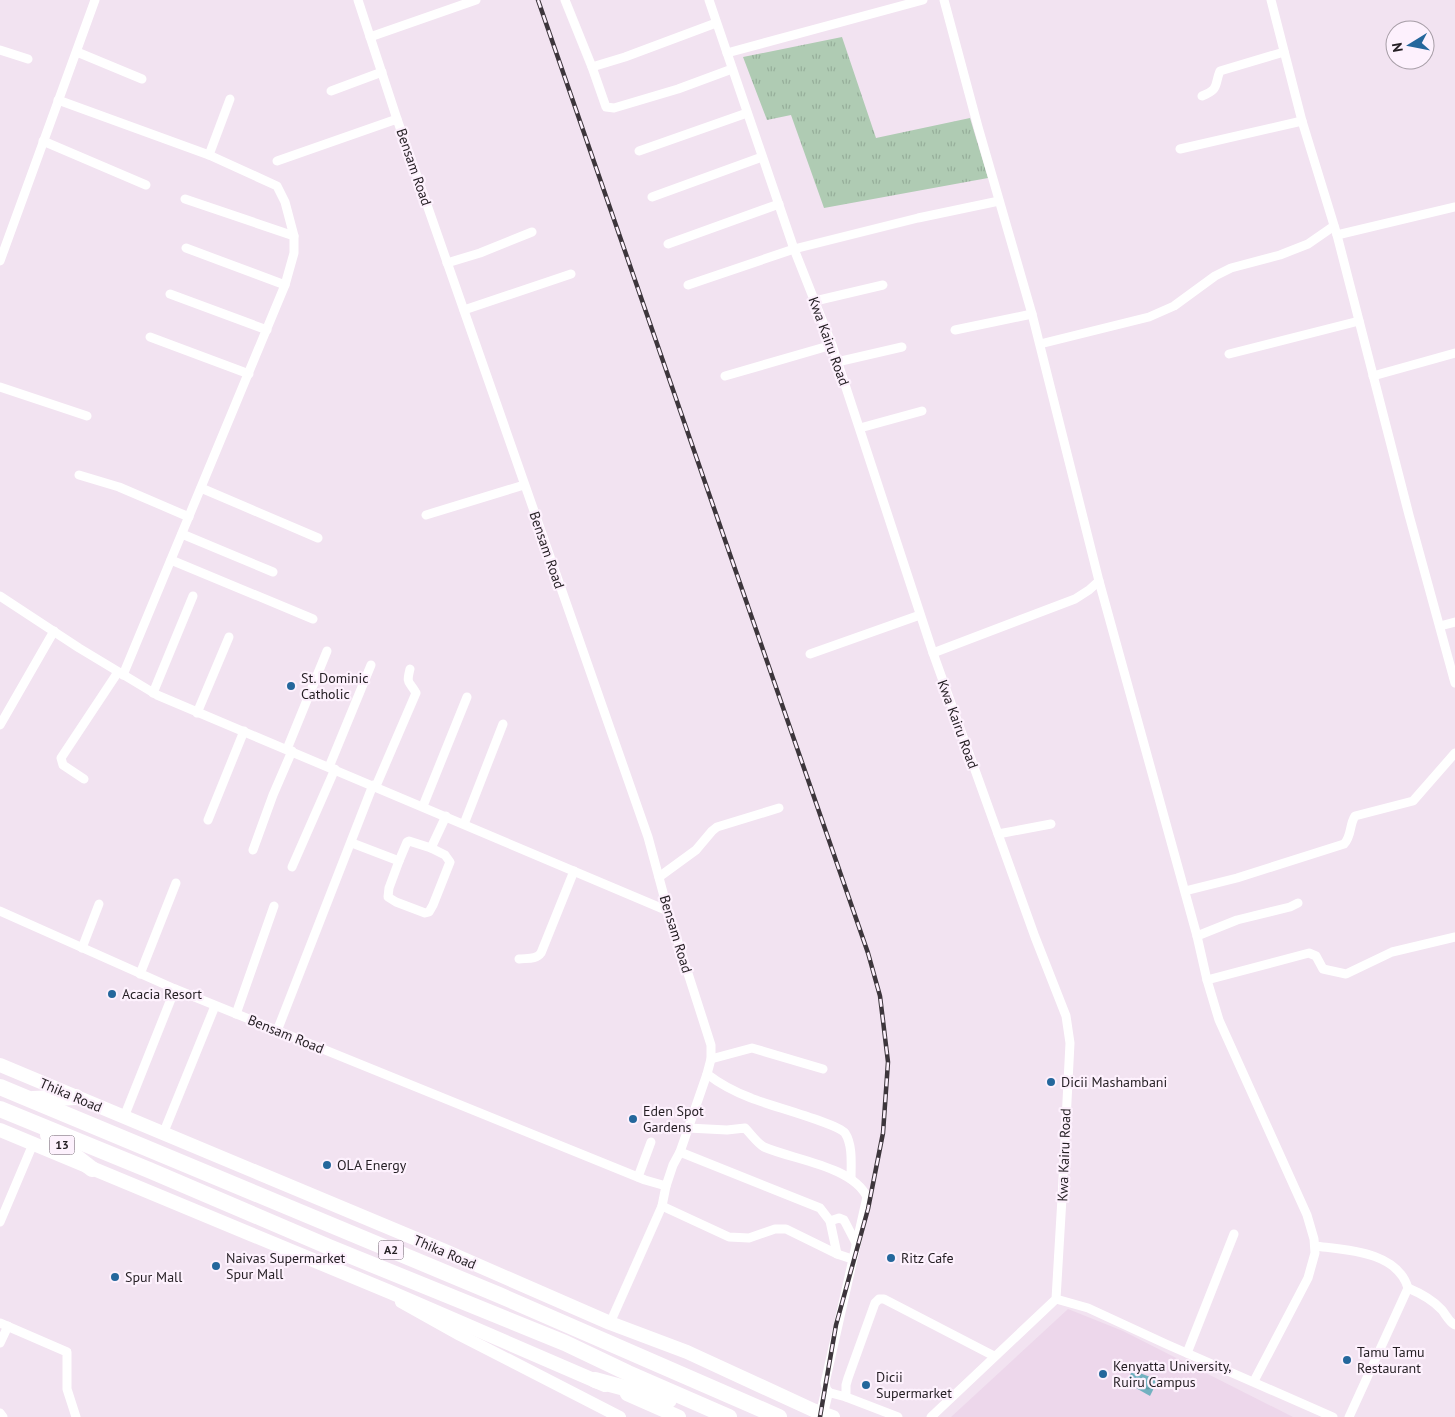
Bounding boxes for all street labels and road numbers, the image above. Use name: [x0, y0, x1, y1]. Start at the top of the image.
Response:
street label: Bensam Road: [392, 126, 436, 208]
street label: Kwa Kairu Road: [805, 294, 853, 388]
street label: Bensam Road: [525, 509, 569, 591]
street label: Kwa Kairu Road: [934, 677, 982, 771]
street label: Bensam Road: [656, 893, 696, 975]
street label: Bensam Road: [245, 1011, 327, 1057]
street label: Thika Road: [37, 1074, 105, 1116]
street label: Kwa Kairu Road: [1053, 1108, 1075, 1202]
road number: 13: [50, 1136, 74, 1154]
street label: Thika Road: [411, 1231, 479, 1273]
road number: A2: [378, 1240, 404, 1260]

